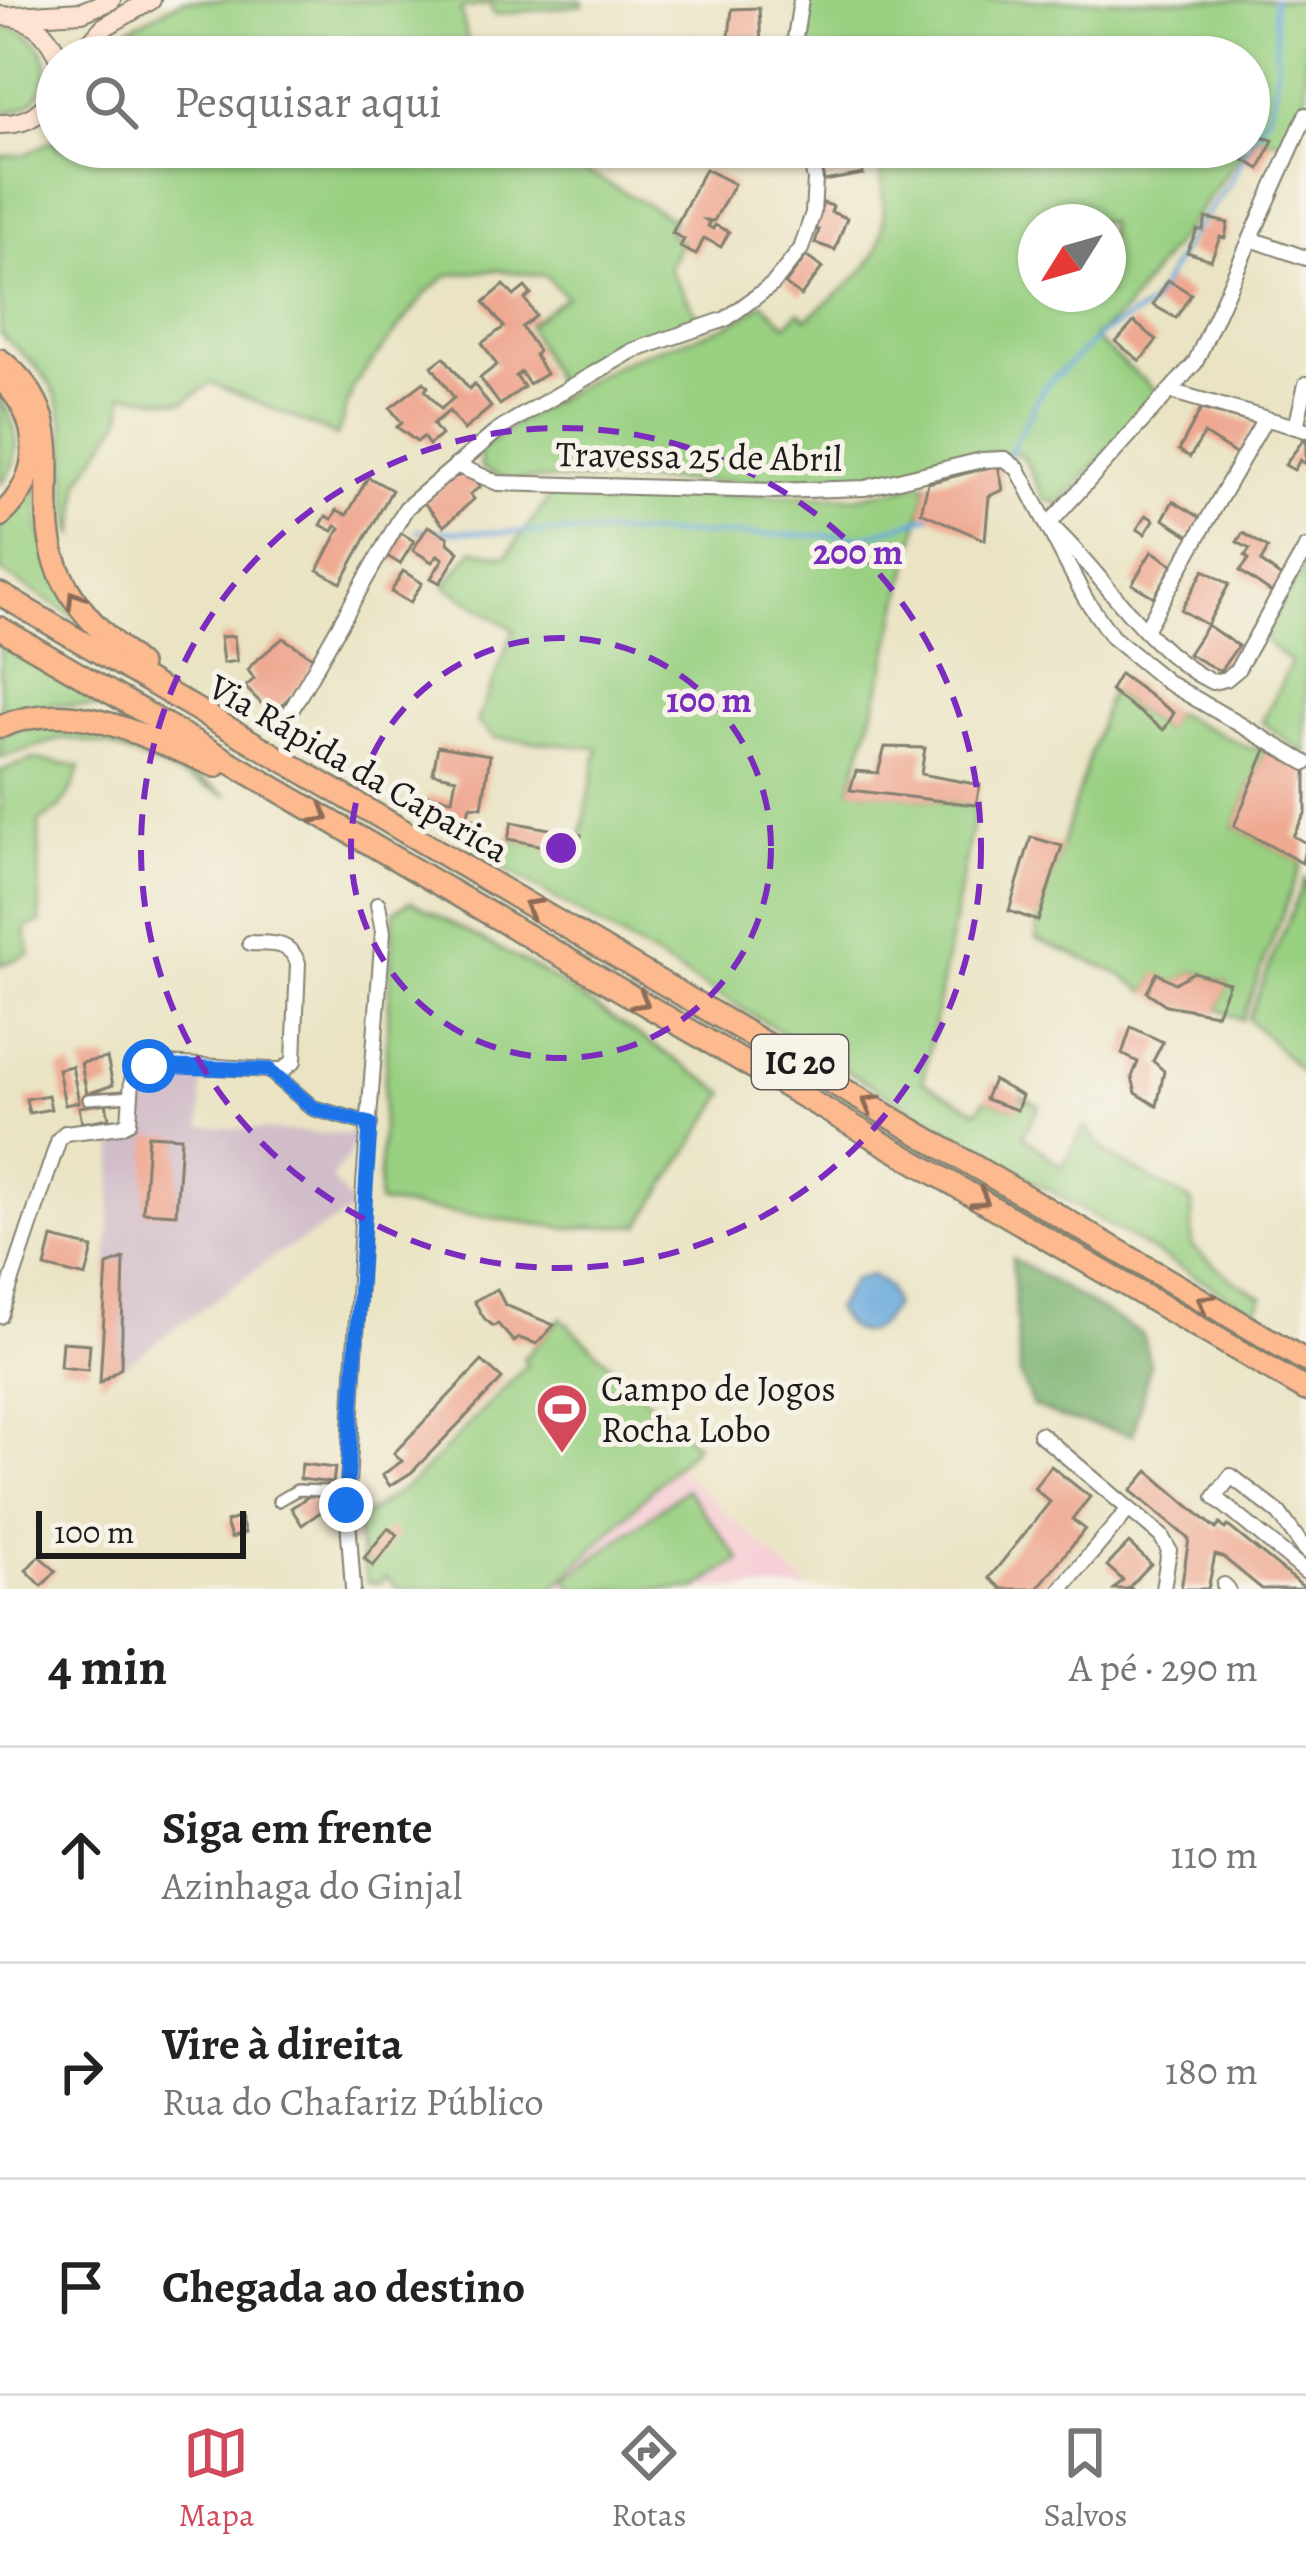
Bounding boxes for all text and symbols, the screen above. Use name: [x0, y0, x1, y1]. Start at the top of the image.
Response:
search box: [36, 36, 1270, 168]
icon: search: [78, 69, 144, 135]
text: Pesquisar aqui: [174, 71, 442, 133]
north arrow: [1018, 204, 1126, 312]
street label: Travessa 25 de Abril: [556, 429, 843, 483]
text: 200 m: [813, 527, 903, 576]
one-way arrow: [67, 590, 89, 612]
street label: Via Rápida da Caparica: [199, 662, 518, 874]
text: 100 m: [666, 675, 752, 724]
one-way arrow: [308, 801, 330, 824]
centre of rings: [540, 827, 582, 869]
one-way arrow: [524, 899, 545, 922]
one-way arrow: [628, 987, 649, 1010]
road number: IC 20: [752, 1035, 848, 1089]
route start: [122, 1039, 176, 1093]
one-way arrow: [861, 1094, 883, 1117]
one-way arrow: [968, 1185, 990, 1208]
one-way arrow: [1196, 1293, 1218, 1316]
place label: Campo de Jogos Rocha Lobo: [601, 1364, 836, 1454]
sports icon: Campo de Jogos Rocha Lobo: [534, 1381, 590, 1455]
route end: [319, 1478, 373, 1532]
scale bar: [36, 1505, 246, 1558]
text: 100 m: [54, 1509, 134, 1554]
text: 4 min: [48, 1632, 167, 1702]
text: A pé · 290 m: [1069, 1641, 1258, 1694]
text: Siga em frente: [162, 1797, 432, 1859]
icon: ahead: [48, 1822, 114, 1888]
text: 110 m: [1170, 1828, 1258, 1881]
text: Azinhaga do Ginjal: [162, 1859, 462, 1912]
text: Vire à direita: [162, 2013, 403, 2075]
icon: right: [48, 2038, 114, 2104]
text: 180 m: [1165, 2044, 1258, 2097]
text: Rua do Chafariz Público: [162, 2075, 544, 2128]
icon: arrive: [48, 2254, 114, 2320]
text: Chegada ao destino: [162, 2256, 525, 2318]
tab: Mapa: [178, 2420, 254, 2537]
tab: Rotas: [611, 2420, 686, 2537]
tab: Salvos: [1043, 2420, 1128, 2537]

